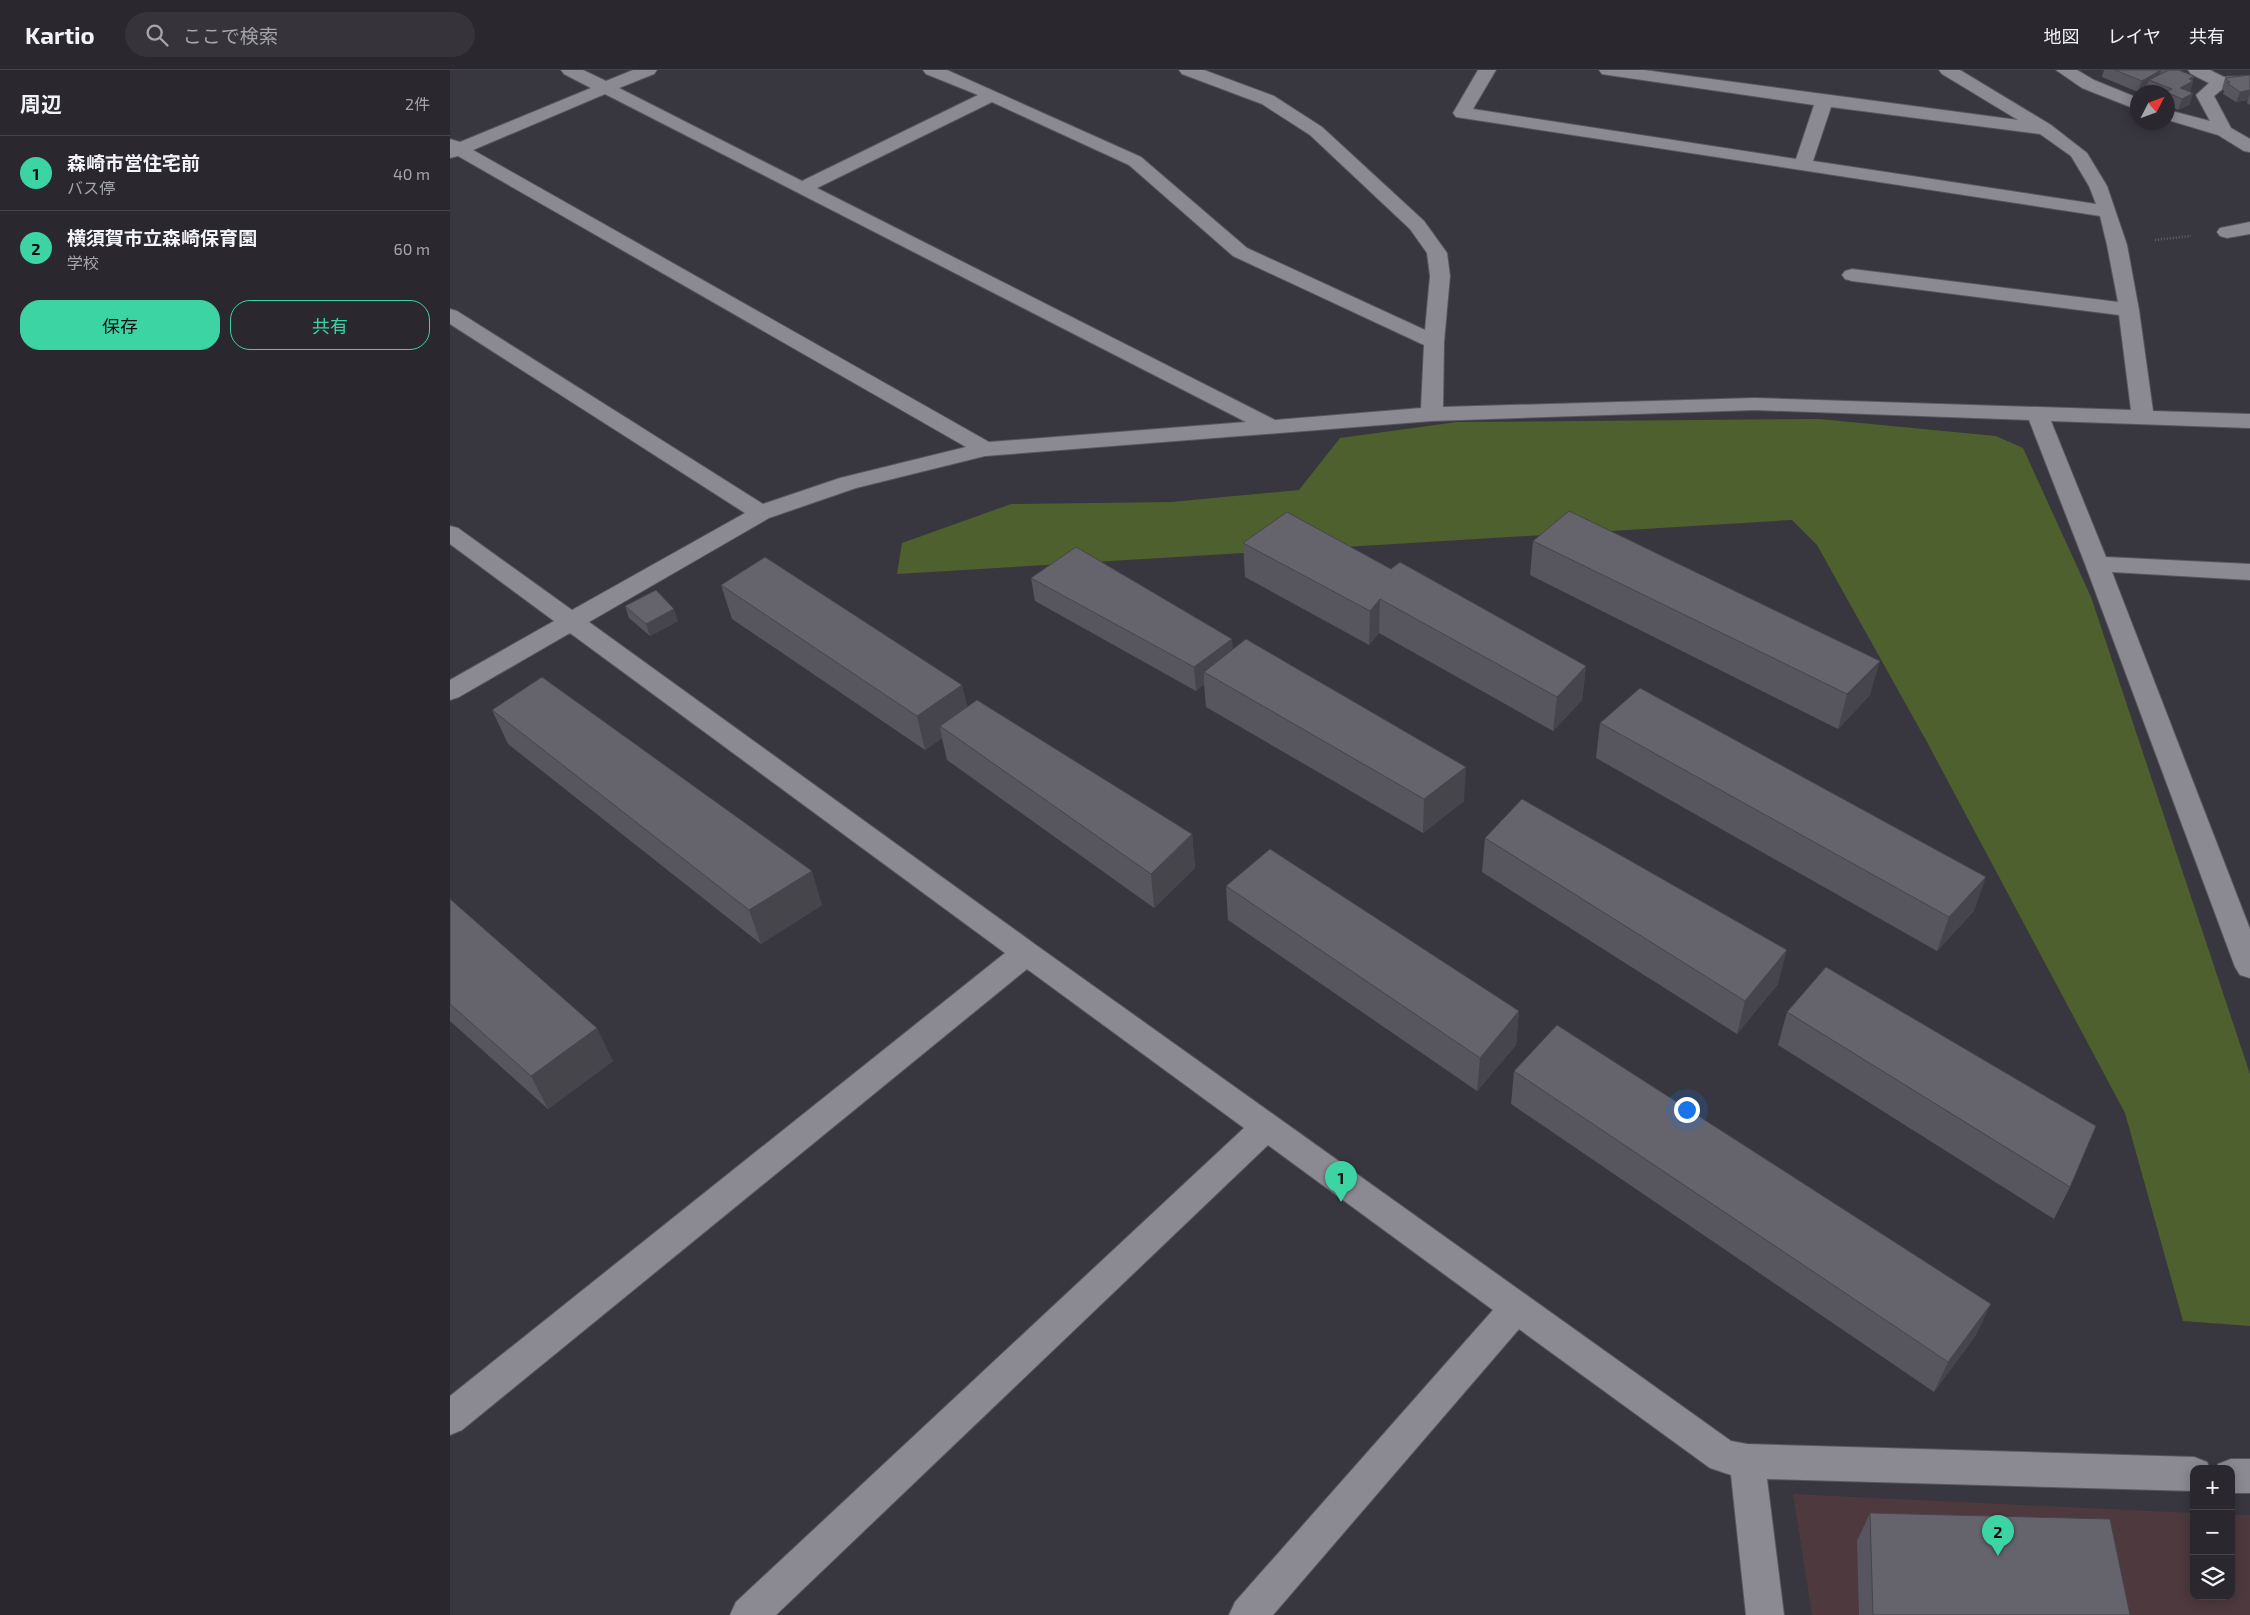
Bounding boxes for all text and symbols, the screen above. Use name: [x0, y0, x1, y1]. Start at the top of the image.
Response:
search box: [125, 12, 475, 57]
text: Kartio: [25, 20, 95, 49]
icon: search: [143, 21, 171, 49]
text: ここで検索: [183, 24, 278, 47]
text: 地図: [2044, 25, 2080, 47]
text: レイヤ: [2108, 25, 2161, 47]
text: 共有: [2189, 25, 2225, 47]
north arrow: [2130, 85, 2175, 130]
text: 周辺: [20, 91, 62, 116]
text: 2件: [405, 94, 430, 113]
text: 森崎市営住宅前: [67, 151, 200, 174]
text: 1: [33, 164, 39, 183]
text: 40 m: [393, 164, 430, 183]
text: バス停: [67, 178, 115, 197]
text: 横須賀市立森崎保育園: [67, 226, 257, 249]
text: 2: [31, 239, 41, 258]
text: 60 m: [394, 239, 430, 258]
text: 学校: [67, 253, 99, 272]
button: 保存: [20, 300, 220, 350]
button: 共有: [230, 300, 430, 350]
your location: [1674, 1097, 1700, 1123]
pin: 1: [1325, 1161, 1357, 1202]
map controls: [2190, 1465, 2235, 1600]
button: +: [2190, 1465, 2235, 1510]
button: −: [2190, 1510, 2235, 1555]
pin: 2: [1982, 1515, 2014, 1556]
button: layers: [2190, 1555, 2235, 1600]

